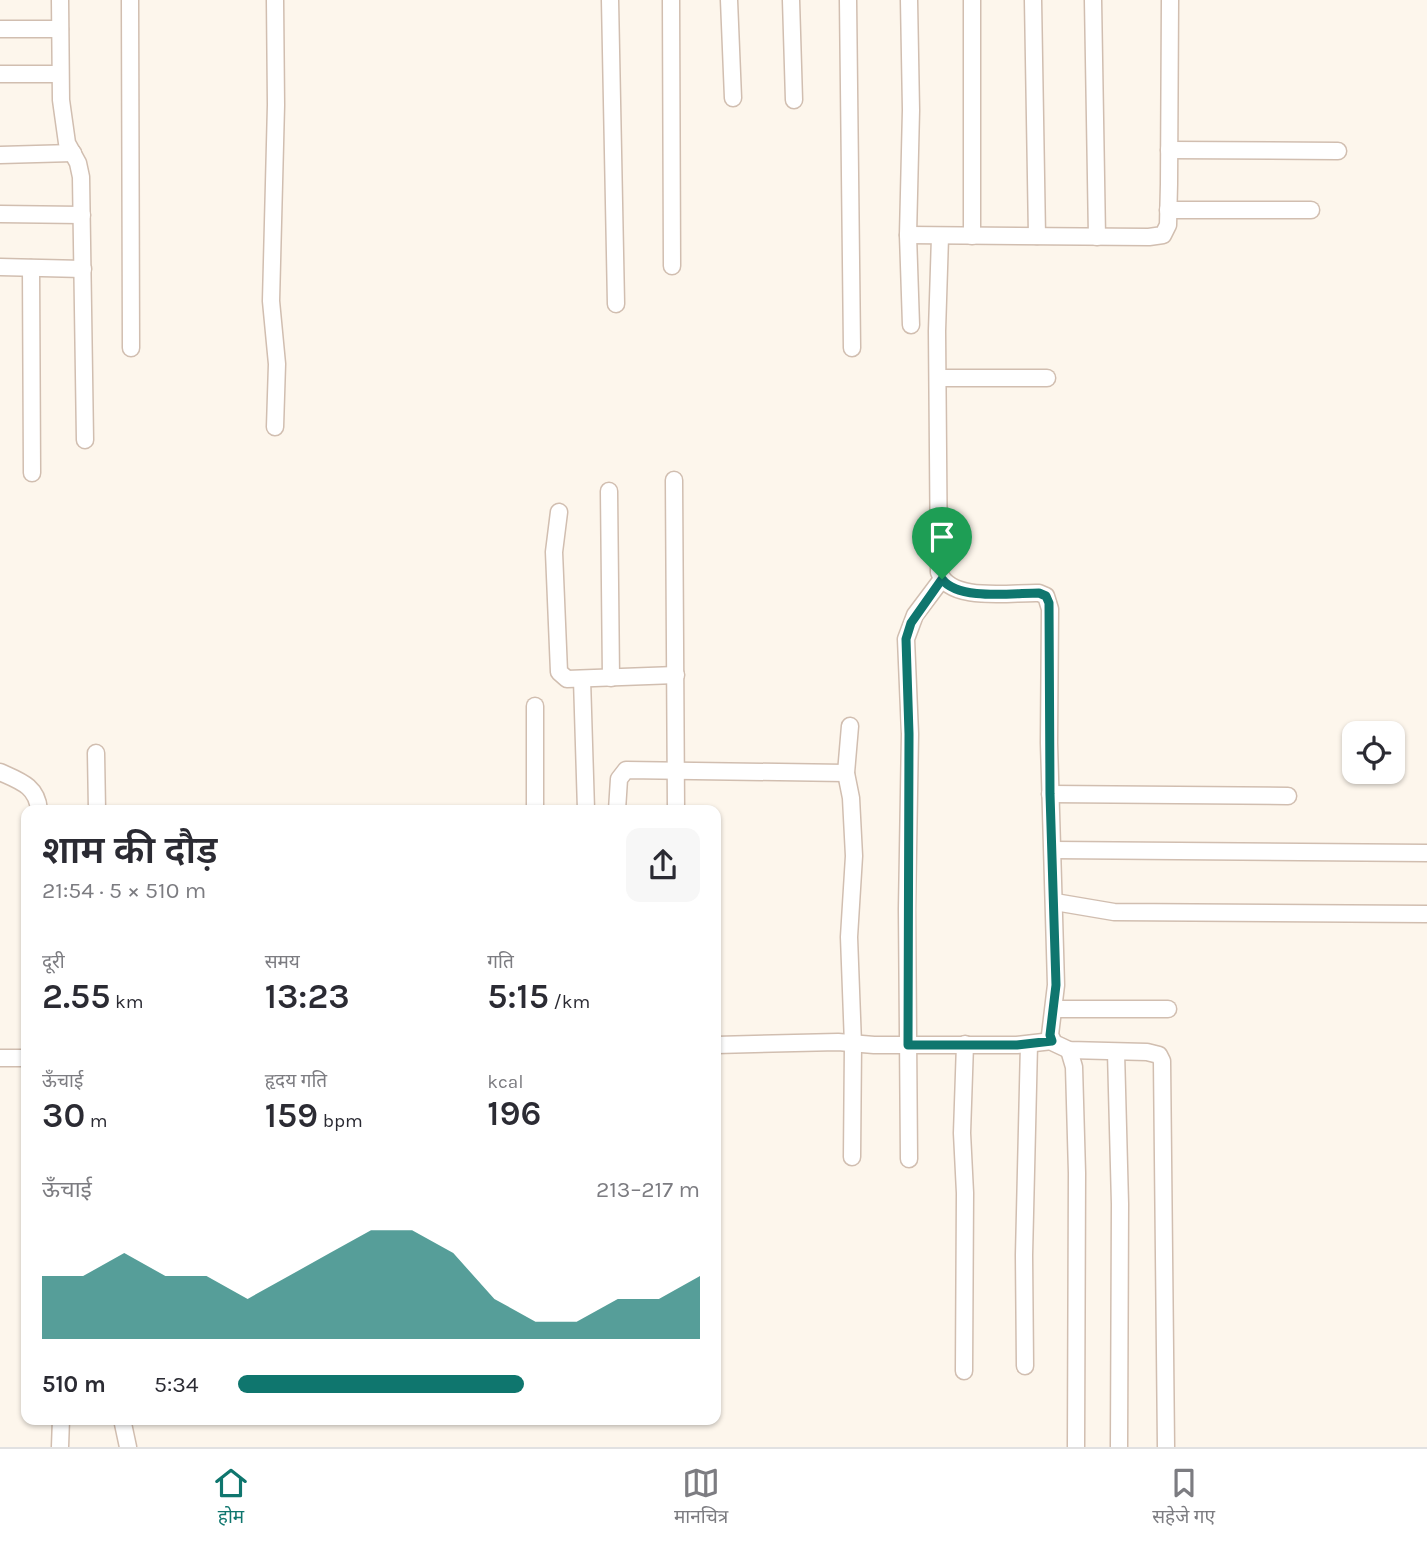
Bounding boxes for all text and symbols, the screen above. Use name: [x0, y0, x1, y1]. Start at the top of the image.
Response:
pin: [912, 507, 972, 579]
icon: arrive: [923, 518, 961, 556]
map controls: [1342, 721, 1405, 784]
button: locate: [1342, 721, 1405, 784]
text: शाम की दौड़: [42, 828, 217, 873]
button: share: [626, 828, 700, 902]
text: 21:54 · 5 × 510 m: [42, 877, 206, 904]
text: दूरी: [42, 951, 65, 973]
text: समय: [265, 951, 300, 973]
text: गति: [487, 951, 514, 973]
text: 2.55: [42, 976, 111, 1017]
text: 13:23: [265, 976, 350, 1017]
text: 5:15: [487, 976, 549, 1017]
text: km: [111, 991, 144, 1013]
text: /km: [549, 991, 590, 1013]
text: ऊँचाई: [42, 1070, 83, 1092]
text: हृदय गति: [265, 1070, 327, 1092]
text: kcal: [487, 1071, 524, 1093]
text: 196: [487, 1093, 542, 1134]
text: 30: [42, 1095, 85, 1136]
text: 159: [265, 1095, 318, 1136]
text: m: [85, 1110, 108, 1132]
text: bpm: [318, 1110, 363, 1132]
text: ऊँचाई: [42, 1176, 92, 1203]
text: 213–217 m: [596, 1176, 700, 1203]
text: 510 m: [42, 1371, 106, 1398]
text: 5:34: [154, 1371, 199, 1398]
tab: होम: [212, 1464, 250, 1531]
tab: मानचित्र: [674, 1464, 728, 1531]
tab: सहेजे गए: [1152, 1464, 1215, 1531]

